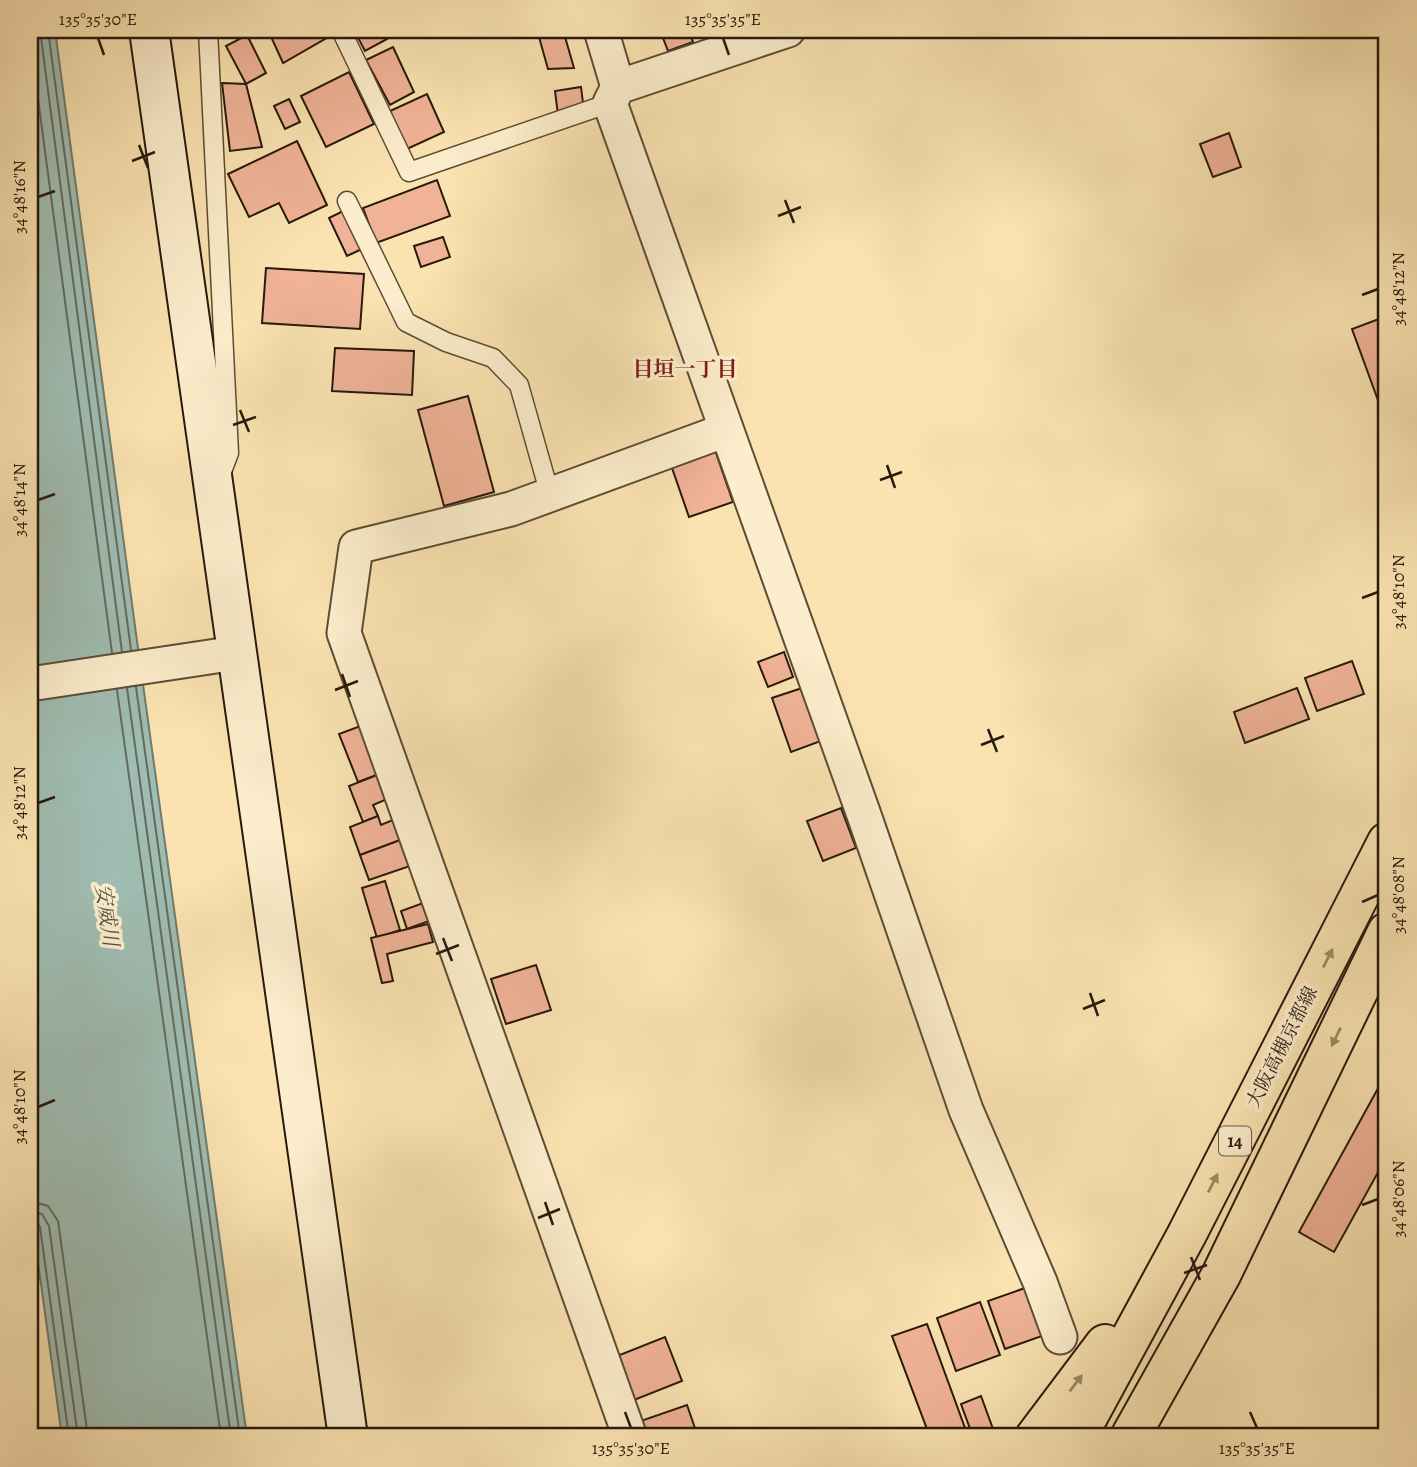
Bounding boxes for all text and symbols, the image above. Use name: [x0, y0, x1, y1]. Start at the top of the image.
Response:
text: 135°35'30"E: [59, 7, 137, 31]
text: 135°35'35"E: [685, 7, 761, 31]
text: 34°48'16"N: [7, 160, 31, 234]
text: 34°48'12"N: [1386, 252, 1410, 326]
district label: 目垣一丁目: [633, 355, 738, 383]
text: 34°48'14"N: [7, 463, 31, 537]
text: 34°48'10"N: [1386, 554, 1410, 630]
text: 34°48'12"N: [7, 766, 31, 840]
text: 34°48'08"N: [1386, 856, 1410, 934]
water label: 安威川: [89, 882, 126, 950]
one-way arrow: [1321, 948, 1333, 968]
street label: 大阪高槻京都線: [1240, 982, 1324, 1112]
one-way arrow: [1331, 1027, 1342, 1047]
text: 34°48'10"N: [7, 1069, 31, 1145]
road number: 14: [1219, 1126, 1251, 1156]
text: 34°48'06"N: [1386, 1160, 1410, 1238]
one-way arrow: [1208, 1173, 1219, 1193]
one-way arrow: [1069, 1374, 1084, 1392]
text: 135°35'30"E: [592, 1436, 670, 1460]
text: 135°35'35"E: [1219, 1436, 1295, 1460]

